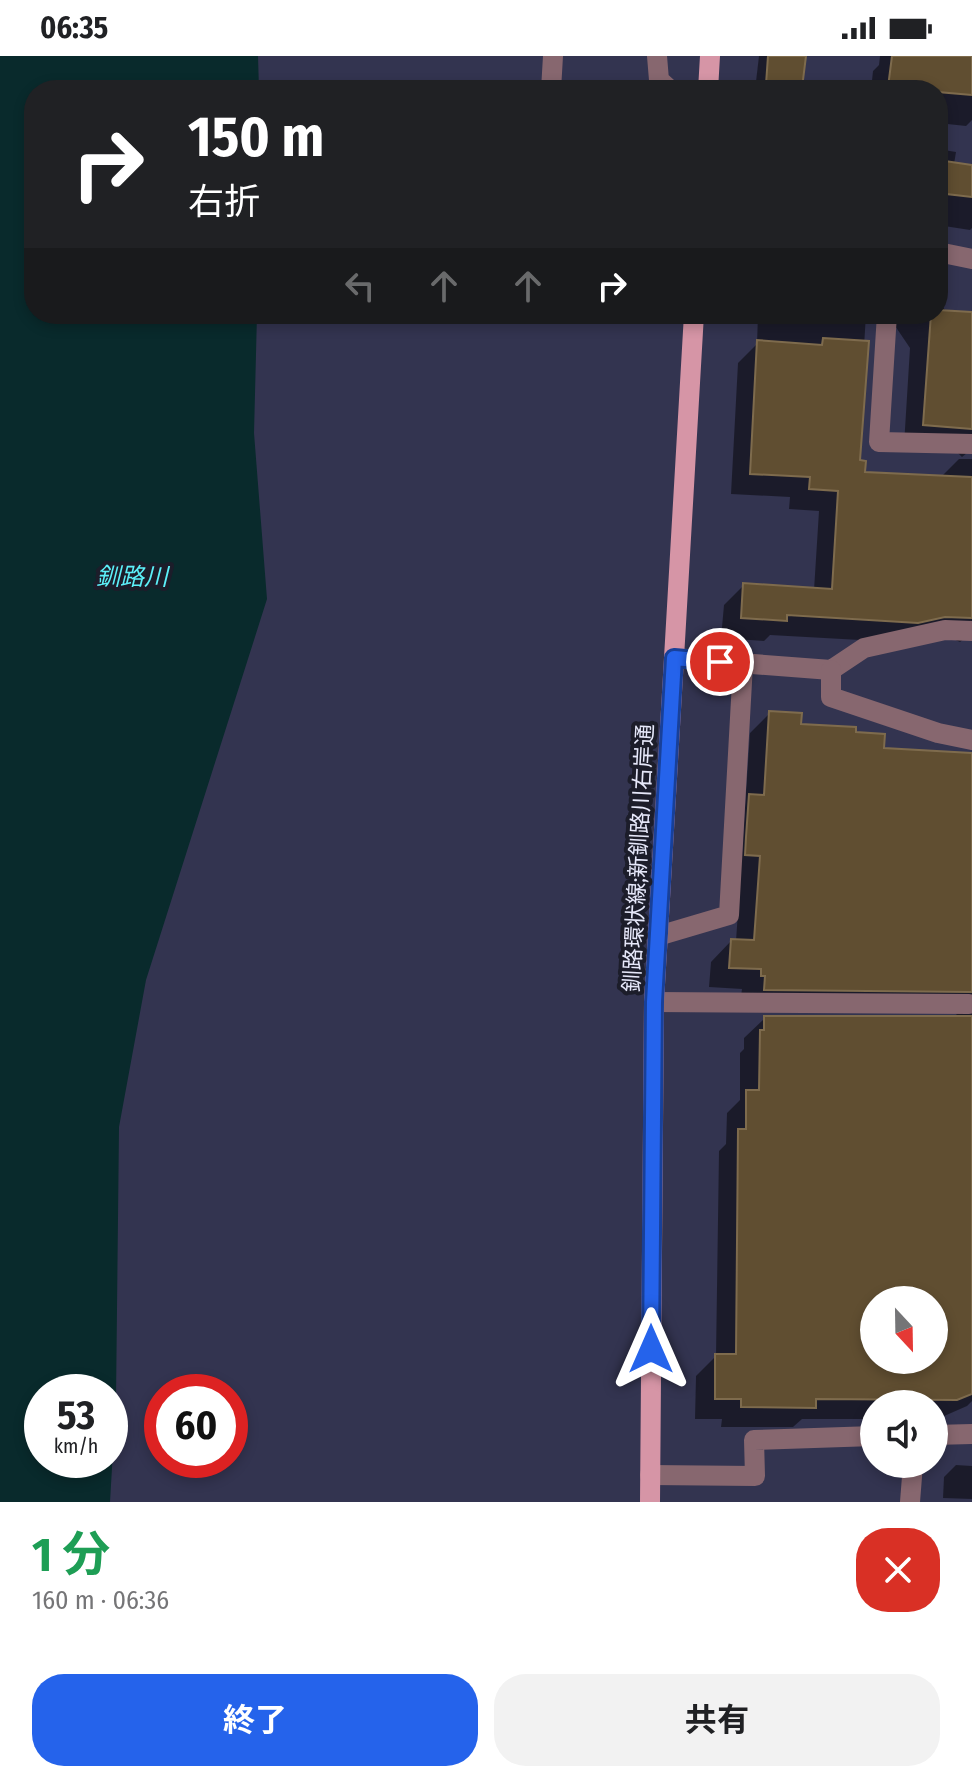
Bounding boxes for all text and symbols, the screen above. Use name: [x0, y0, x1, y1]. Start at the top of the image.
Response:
text: 06:35: [40, 10, 108, 46]
text: 150 m: [188, 104, 324, 171]
icon: right: [56, 112, 160, 216]
text: 右折: [188, 180, 260, 224]
icon: left: [338, 264, 382, 308]
icon: ahead: [422, 264, 466, 308]
icon: ahead: [506, 264, 550, 308]
icon: right: [590, 264, 634, 308]
water label: 釧路川: [96, 563, 171, 591]
pin: [686, 628, 754, 696]
icon: arrive: [698, 640, 742, 684]
street label: 釧路環状線;新釧路川右岸通: [618, 723, 659, 993]
north arrow: [860, 1286, 948, 1374]
map controls: [860, 1286, 948, 1478]
position arrow: [609, 1307, 693, 1391]
speed limit sign: 60: [144, 1374, 248, 1478]
button: sound: [860, 1390, 948, 1478]
text: 53: [57, 1392, 95, 1440]
text: km/h: [54, 1434, 98, 1458]
text: 1 分: [32, 1526, 110, 1584]
button: close: [856, 1528, 940, 1612]
text: 160 m · 06:36: [32, 1585, 169, 1616]
button: 終了: [32, 1674, 478, 1766]
button: 共有: [494, 1674, 940, 1766]

